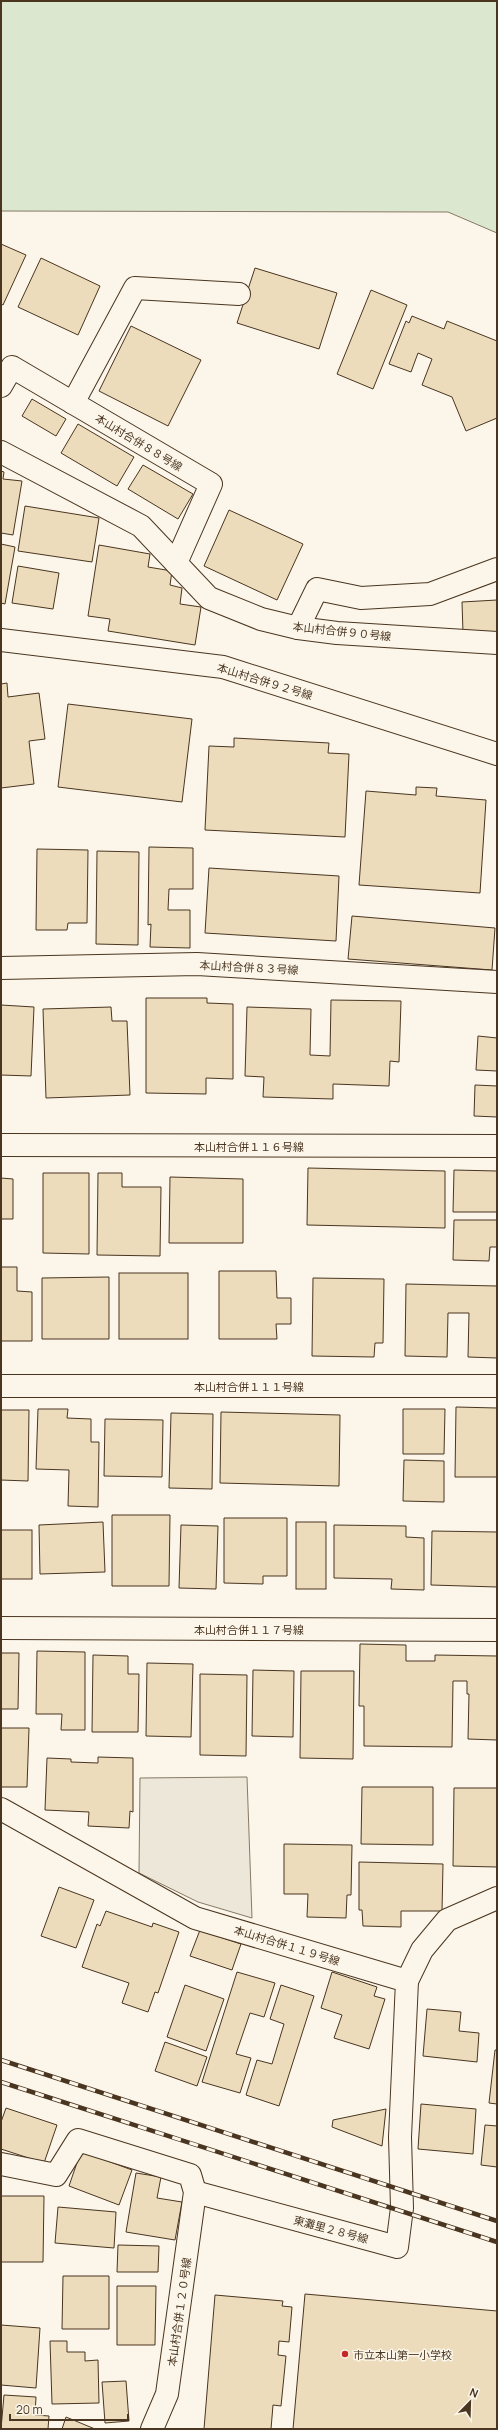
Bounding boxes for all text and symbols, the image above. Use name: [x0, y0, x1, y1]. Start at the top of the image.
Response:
street label: 本山村合併８８号線: [93, 410, 185, 474]
street label: 本山村合併９０号線: [292, 618, 392, 644]
street label: 本山村合併９２号線: [215, 659, 315, 703]
street label: 本山村合併８３号線: [199, 957, 299, 977]
street label: 本山村合併１１６号線: [194, 1139, 304, 1154]
street label: 本山村合併１１１号線: [194, 1379, 304, 1394]
street label: 本山村合併１１７号線: [194, 1622, 304, 1637]
street label: 本山村合併１１９号線: [232, 1922, 342, 1968]
street label: 東灘里２８号線: [292, 2212, 370, 2246]
street label: 本山村合併１２０号線: [164, 2256, 194, 2368]
place label: 市立本山第一小学校: [353, 2347, 452, 2362]
marker: 市立本山第一小学校: [340, 2349, 350, 2359]
north arrow: [450, 2382, 490, 2422]
text: N: [468, 2384, 481, 2401]
scale bar: [10, 2396, 128, 2422]
text: 20 m: [16, 2401, 43, 2418]

